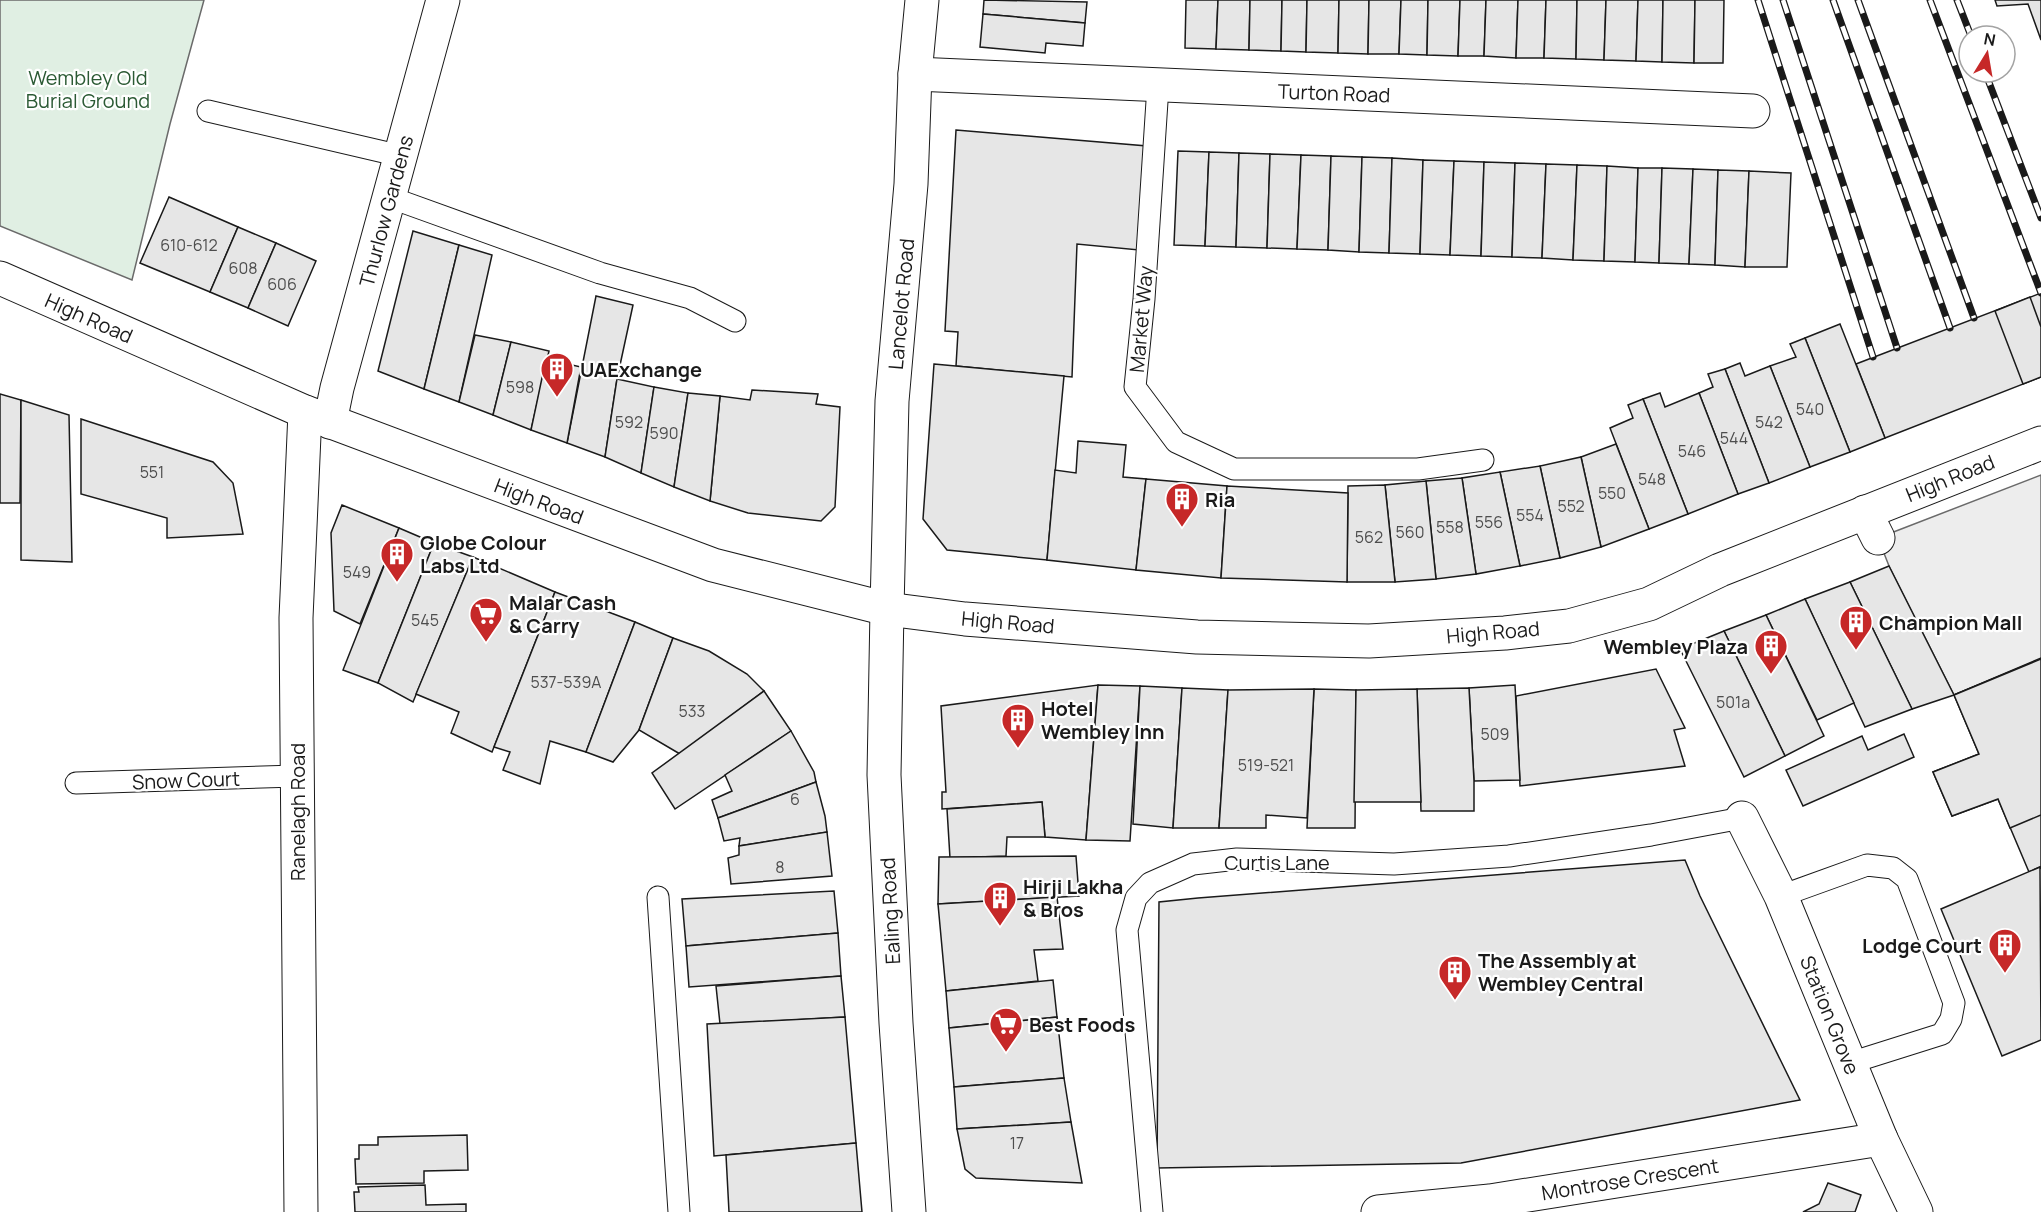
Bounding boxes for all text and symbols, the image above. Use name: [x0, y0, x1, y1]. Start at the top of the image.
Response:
north arrow: [1957, 24, 2017, 84]
text: N: [1982, 27, 1998, 51]
park label: Wembley Old Burial Ground: [26, 64, 150, 114]
street label: Turton Road: [1277, 78, 1391, 108]
street label: Thurlow Gardens: [353, 132, 419, 290]
house number: 610-612: [160, 234, 218, 256]
street label: Lancelot Road: [882, 237, 920, 371]
house number: 608: [229, 257, 257, 279]
street label: Market Way: [1123, 264, 1159, 374]
house number: 606: [267, 273, 297, 295]
street label: High Road: [41, 287, 137, 349]
building icon: UAExchange: [539, 351, 575, 398]
place label: UAExchange: [580, 356, 702, 383]
house number: 598: [506, 376, 534, 398]
house number: 540: [1796, 398, 1824, 420]
house number: 592: [615, 411, 643, 433]
house number: 542: [1755, 411, 1783, 433]
house number: 590: [650, 422, 678, 444]
house number: 544: [1720, 427, 1748, 449]
house number: 546: [1678, 440, 1706, 462]
street label: High Road: [1902, 448, 1998, 508]
house number: 551: [140, 461, 164, 483]
house number: 548: [1638, 468, 1666, 490]
street label: High Road: [491, 472, 587, 530]
building icon: Ria: [1164, 481, 1200, 528]
house number: 550: [1598, 482, 1626, 504]
place label: Ria: [1205, 486, 1235, 513]
house number: 552: [1557, 495, 1585, 517]
house number: 554: [1516, 504, 1544, 526]
house number: 556: [1475, 511, 1503, 533]
house number: 558: [1436, 516, 1464, 538]
house number: 560: [1396, 521, 1424, 543]
house number: 562: [1355, 526, 1383, 548]
place label: Globe Colour Labs Ltd: [420, 529, 547, 579]
building icon: Globe Colour Labs Ltd: [379, 536, 415, 583]
house number: 549: [343, 561, 371, 583]
place label: Malar Cash & Carry: [509, 589, 616, 639]
supermarket icon: Malar Cash & Carry: [468, 596, 504, 643]
street label: High Road: [960, 604, 1056, 640]
building icon: Champion Mall: [1838, 604, 1874, 651]
house number: 545: [411, 609, 439, 631]
place label: Champion Mall: [1879, 609, 2022, 636]
street label: High Road: [1445, 614, 1541, 650]
building icon: Wembley Plaza: [1753, 628, 1789, 675]
place label: Wembley Plaza: [1604, 633, 1748, 660]
house number: 537-539A: [531, 671, 602, 693]
house number: 501a: [1716, 691, 1750, 713]
place label: Hotel Wembley Inn: [1041, 695, 1165, 745]
house number: 533: [679, 700, 705, 722]
building icon: Hotel Wembley Inn: [1000, 702, 1036, 749]
house number: 509: [1481, 723, 1509, 745]
street label: Ranelagh Road: [284, 743, 311, 881]
house number: 519-521: [1238, 754, 1294, 776]
street label: Snow Court: [131, 765, 241, 795]
house number: 6: [790, 788, 800, 810]
street label: Curtis Lane: [1224, 849, 1330, 876]
house number: 8: [775, 856, 785, 878]
street label: Ealing Road: [874, 857, 906, 965]
place label: Hirji Lakha & Bros: [1023, 873, 1123, 923]
building icon: Hirji Lakha & Bros: [982, 880, 1018, 927]
building icon: Lodge Court: [1987, 927, 2023, 974]
place label: Lodge Court: [1862, 932, 1982, 959]
place label: The Assembly at Wembley Central: [1478, 947, 1644, 997]
street label: Station Grove: [1794, 952, 1866, 1078]
building icon: The Assembly at Wembley Central: [1437, 954, 1473, 1001]
supermarket icon: Best Foods: [988, 1006, 1024, 1053]
place label: Best Foods: [1029, 1011, 1135, 1038]
house number: 17: [1010, 1132, 1024, 1154]
street label: Montrose Crescent: [1539, 1152, 1721, 1206]

